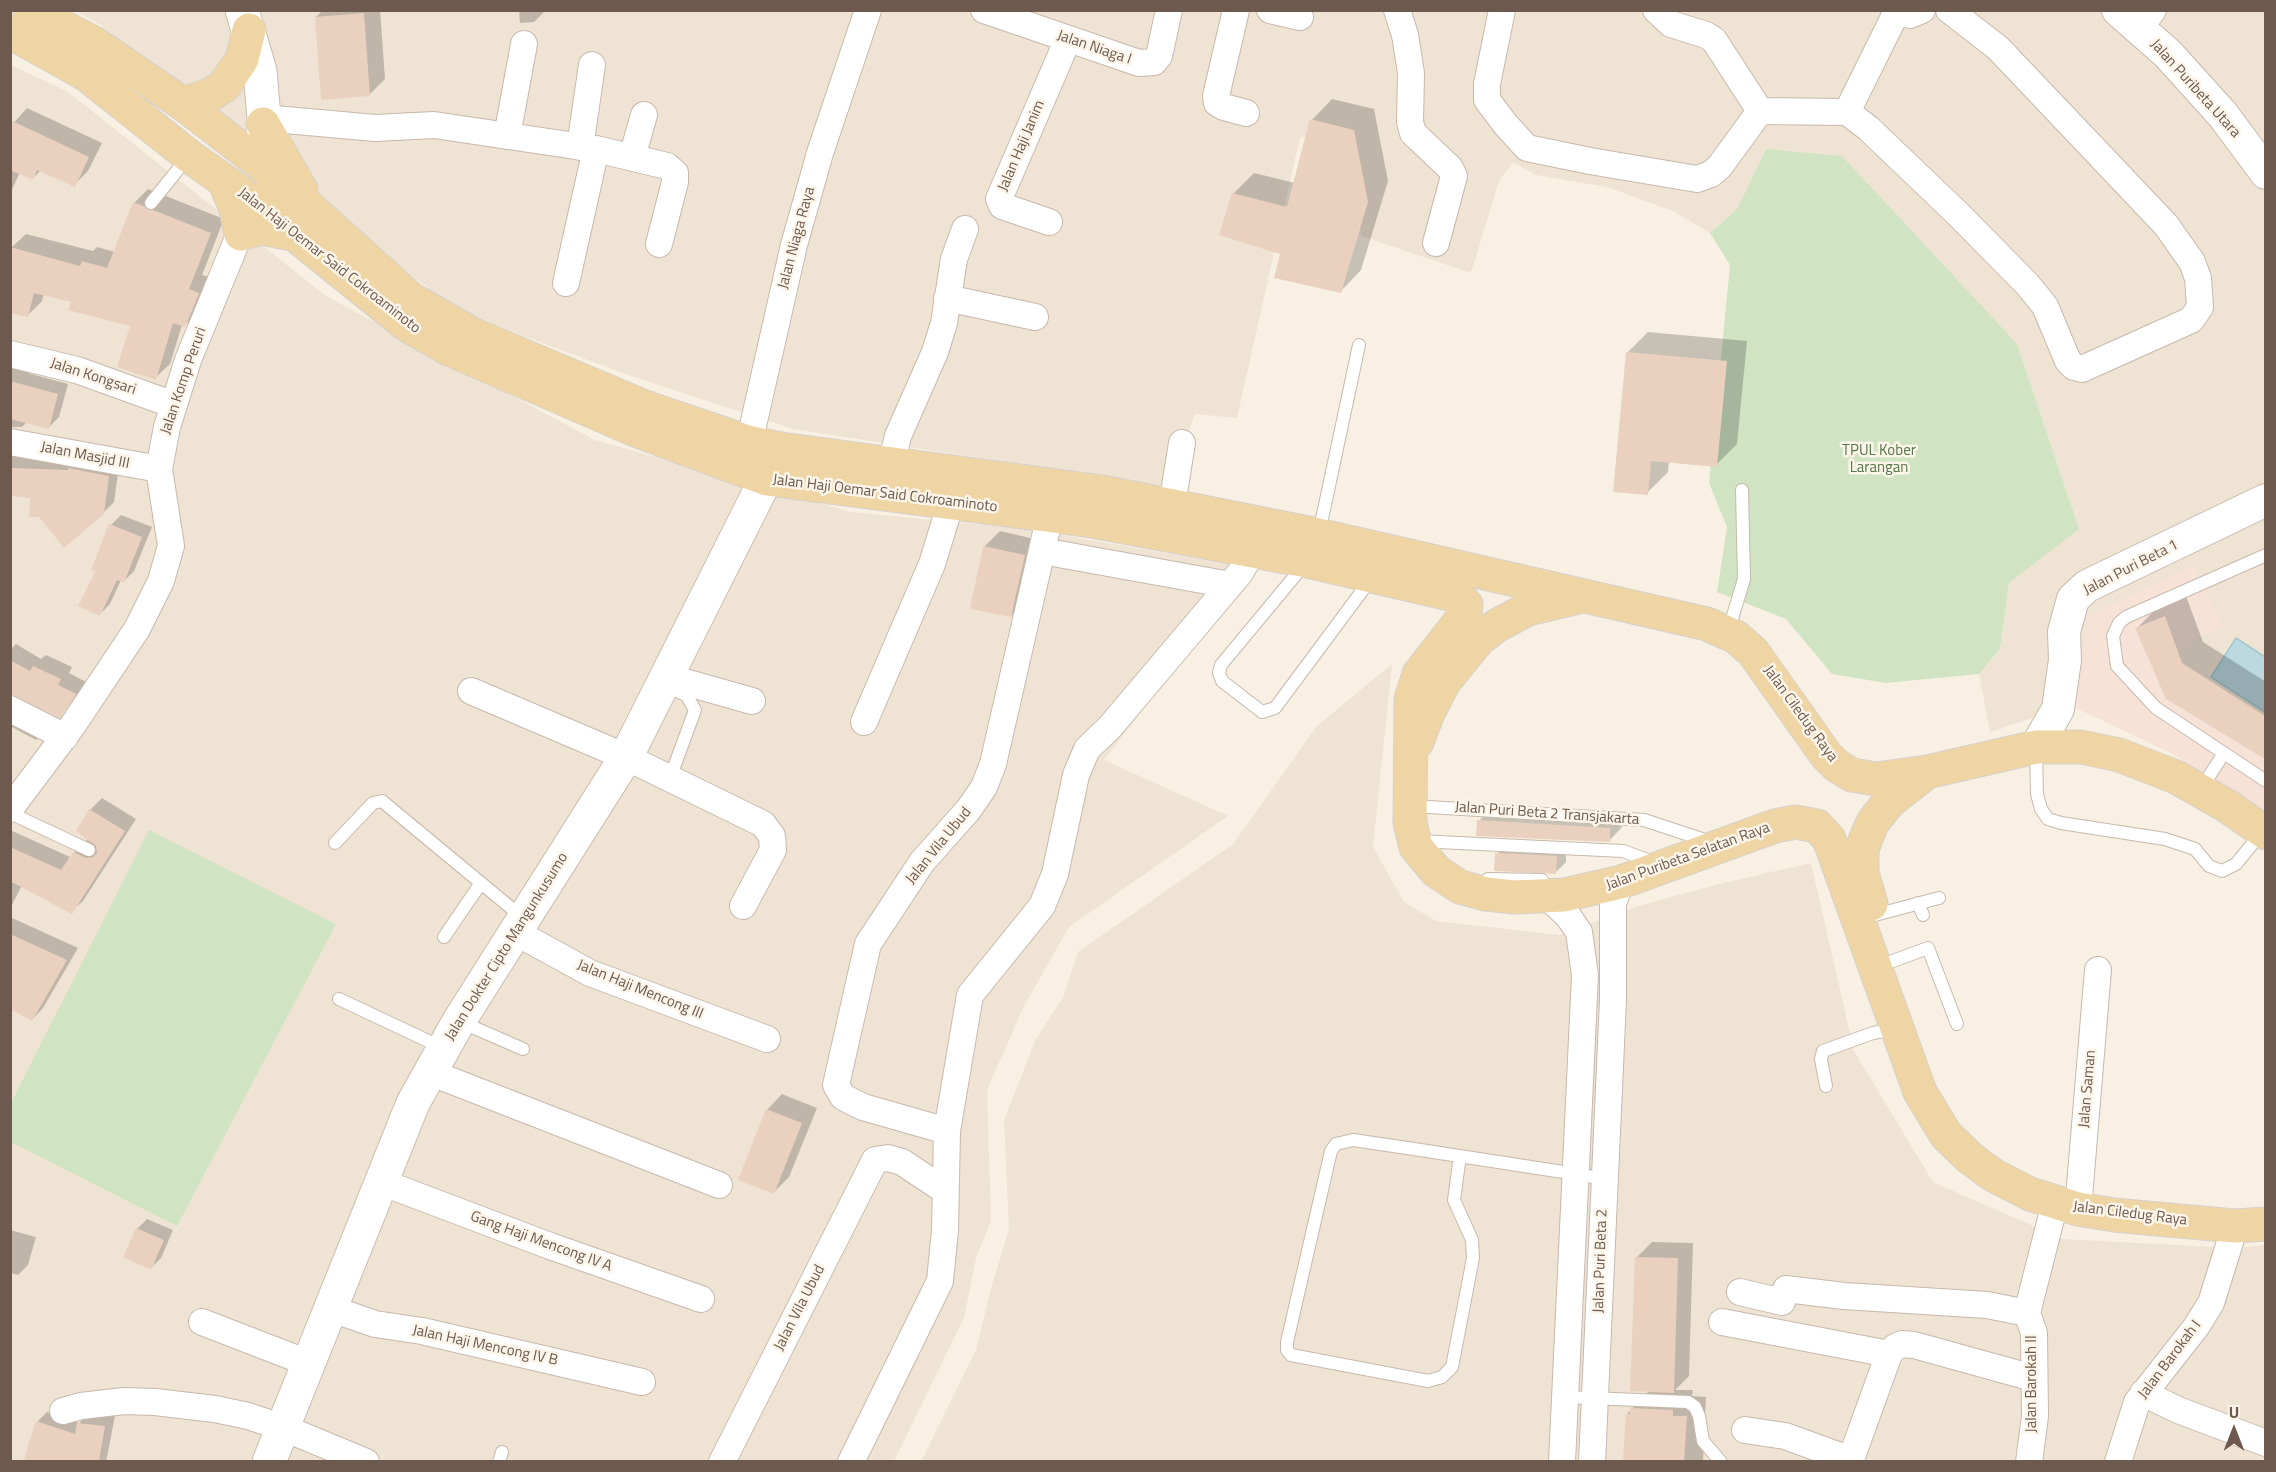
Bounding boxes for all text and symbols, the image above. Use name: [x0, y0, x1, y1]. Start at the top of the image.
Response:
street label: Jalan Niaga I: [1055, 27, 1133, 69]
street label: Jalan Puribeta Utara: [2146, 36, 2244, 142]
street label: Jalan Haji Janim: [995, 98, 1049, 194]
street label: Jalan Haji Oemar Said Cokroaminoto: [234, 184, 424, 338]
street label: Jalan Niaga Raya: [775, 185, 819, 291]
street label: Jalan Komp Peruri: [157, 325, 211, 437]
street label: Jalan Kongsari: [48, 355, 138, 399]
street label: Jalan Masjid III: [39, 439, 131, 473]
park label: TPUL Kober Larangan: [1842, 442, 1916, 477]
street label: Jalan Haji Oemar Said Cokroaminoto: [772, 471, 998, 517]
street label: Jalan Puri Beta 1: [2081, 536, 2181, 600]
street label: Jalan Ciledug Raya: [1759, 662, 1841, 766]
street label: Jalan Puri Beta 2 Transjakarta: [1454, 799, 1640, 829]
street label: Jalan Vila Ubud: [902, 804, 976, 888]
street label: Jalan Puribeta Selatan Raya: [1604, 819, 1772, 895]
street label: Jalan Dokter Cipto Mangunkusumo: [441, 850, 573, 1044]
street label: Jalan Haji Mencong III: [574, 956, 706, 1024]
street label: Jalan Saman: [2076, 1049, 2100, 1129]
street label: Jalan Ciledug Raya: [2072, 1198, 2188, 1230]
street label: Gang Haji Mencong IV A: [468, 1208, 614, 1276]
street label: Jalan Puri Beta 2: [1590, 1209, 1612, 1313]
street label: Jalan Vila Ubud: [771, 1262, 829, 1354]
street label: Jalan Barokah I: [2135, 1317, 2205, 1403]
street label: Jalan Haji Mencong IV B: [411, 1322, 559, 1370]
street label: Jalan Barokah II: [2023, 1335, 2041, 1433]
north arrow: [2204, 1400, 2264, 1460]
text: U: [2229, 1400, 2239, 1424]

